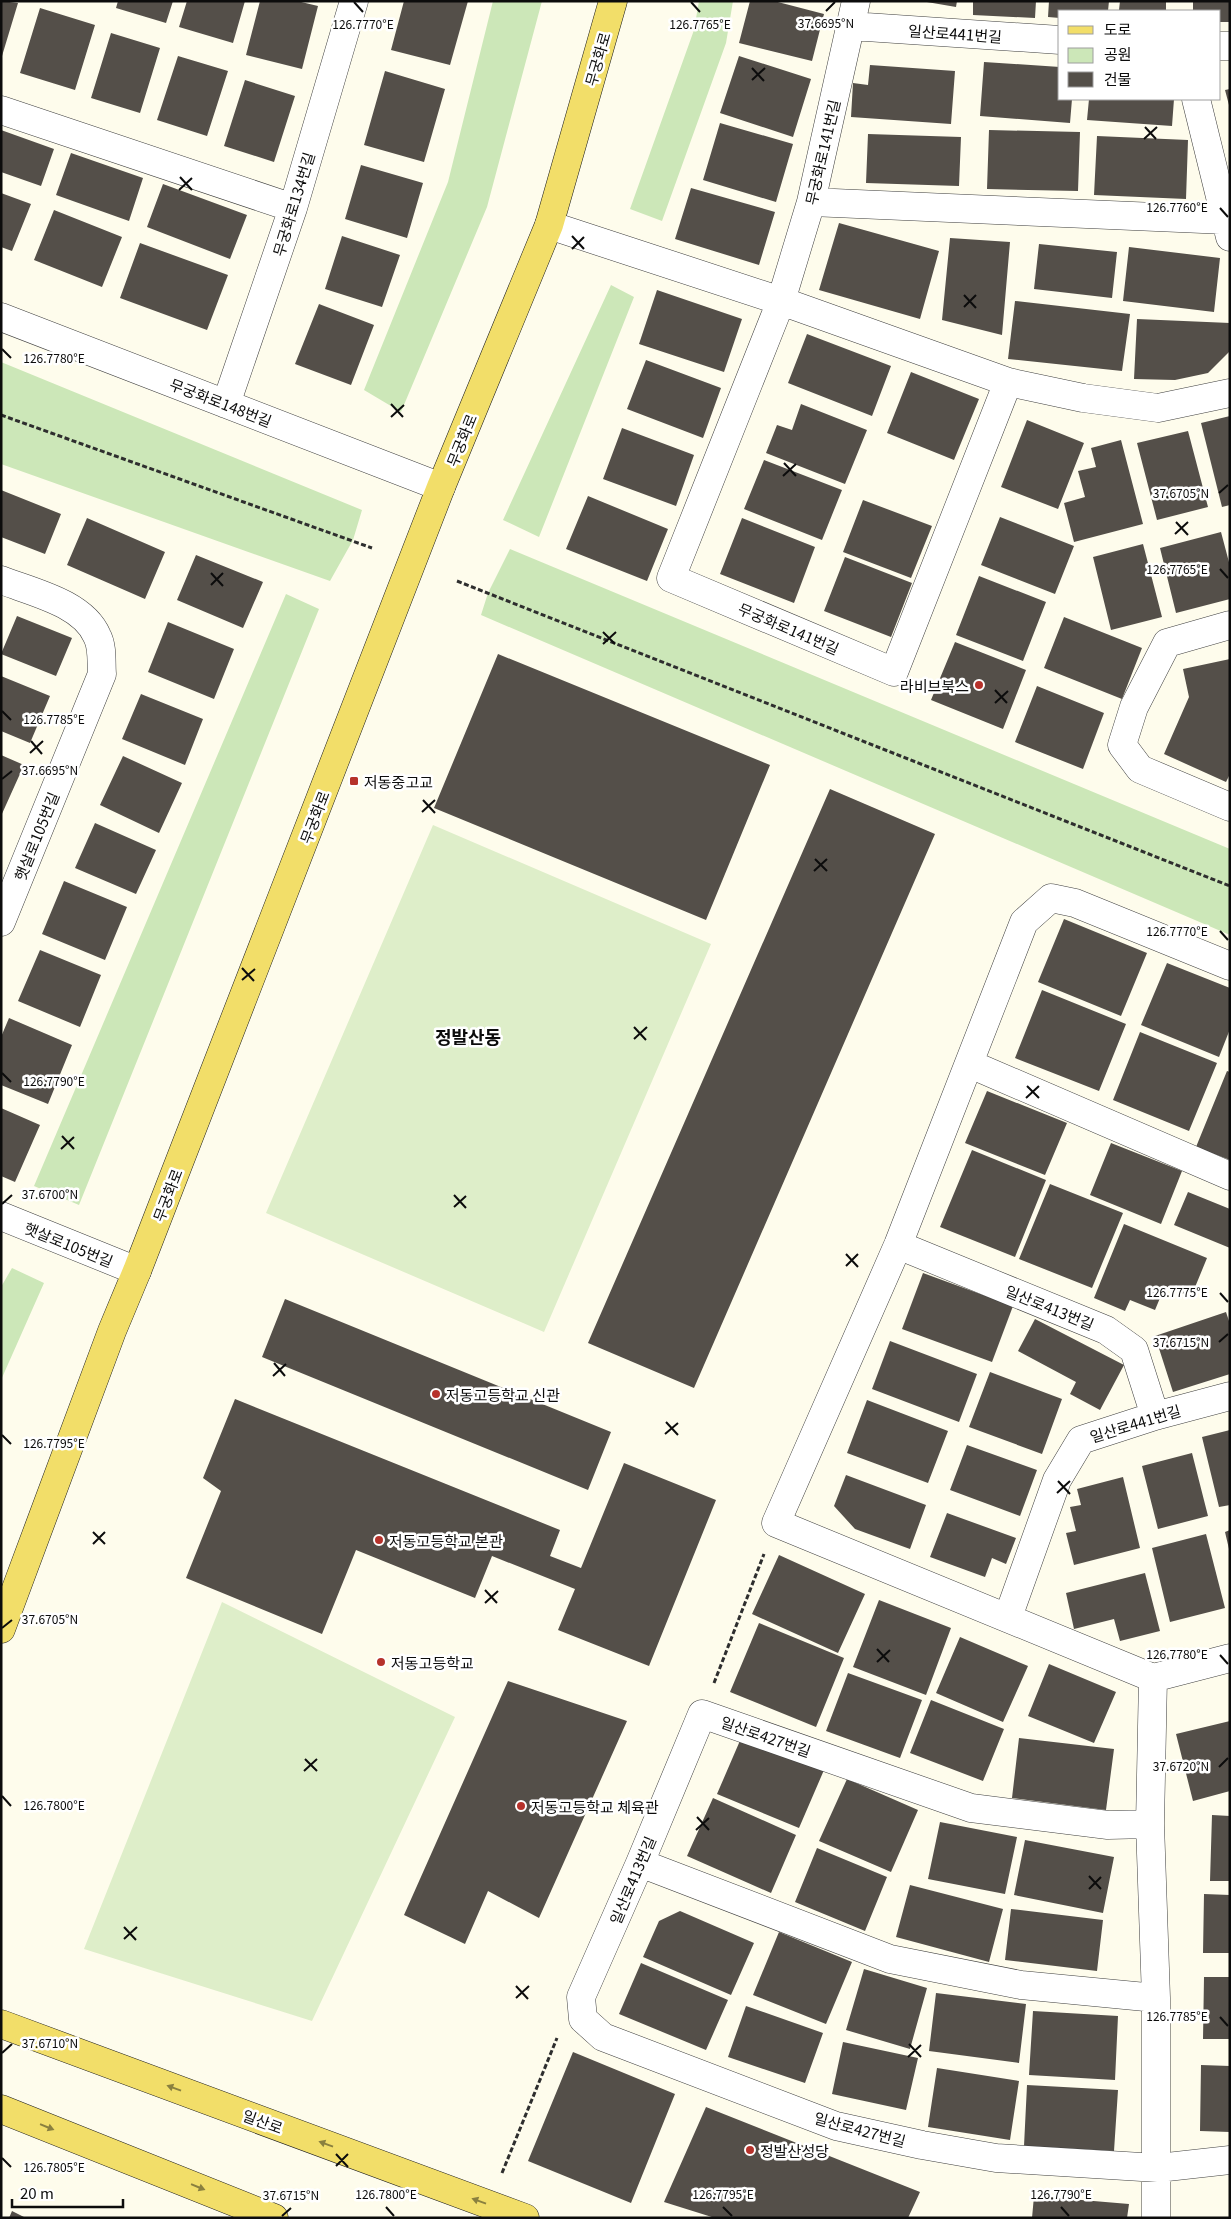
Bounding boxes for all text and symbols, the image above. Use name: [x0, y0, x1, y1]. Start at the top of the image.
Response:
legend: [1058, 10, 1221, 100]
text: 37.6695°N: [798, 14, 854, 31]
text: 126.7770°E: [332, 15, 394, 32]
text: 126.7765°E: [669, 15, 731, 32]
text: 도로: [1104, 18, 1132, 39]
street label: 일산로441번길: [907, 19, 1003, 47]
street label: 무궁화로: [579, 30, 615, 88]
text: 공원: [1104, 43, 1132, 64]
text: 건물: [1104, 68, 1132, 89]
street label: 무궁화로141번길: [800, 97, 844, 207]
street label: 무궁화로134번길: [267, 149, 319, 259]
text: 126.7760°E: [1146, 198, 1208, 215]
text: 126.7780°E: [23, 349, 85, 366]
street label: 무궁화로148번길: [167, 373, 275, 431]
street label: 무궁화로: [441, 410, 481, 470]
text: 37.6705°N: [1153, 484, 1209, 501]
text: 126.7765°E: [1146, 560, 1208, 577]
street label: 무궁화로141번길: [735, 597, 843, 659]
place label: 라비브북스: [900, 675, 969, 696]
marker: 라비브북스: [973, 679, 985, 691]
text: 126.7785°E: [23, 710, 85, 727]
text: 37.6695°N: [22, 761, 78, 778]
place label: 저동중고교: [364, 771, 433, 792]
marker: 저동중고교: [348, 775, 360, 787]
street label: 무궁화로: [294, 787, 334, 847]
street label: 햇살로105번길: [9, 788, 63, 884]
text: 126.7770°E: [1146, 922, 1208, 939]
district label: 정발산동: [435, 1023, 501, 1049]
text: 126.7790°E: [23, 1072, 85, 1089]
street label: 무궁화로: [147, 1165, 187, 1225]
text: 37.6700°N: [22, 1185, 78, 1202]
street label: 햇살로105번길: [21, 1217, 117, 1271]
street label: 일산로413번길: [1002, 1280, 1098, 1334]
text: 126.7775°E: [1146, 1283, 1208, 1300]
text: 37.6715°N: [1153, 1333, 1209, 1350]
place label: 저동고등학교 신관: [446, 1384, 560, 1405]
marker: 저동고등학교 신관: [430, 1388, 442, 1400]
street label: 일산로441번길: [1087, 1399, 1183, 1447]
text: 126.7795°E: [23, 1434, 85, 1451]
place label: 저동고등학교 본관: [389, 1530, 503, 1551]
marker: 저동고등학교 본관: [373, 1534, 385, 1546]
text: 37.6705°N: [22, 1610, 78, 1627]
text: 126.7780°E: [1146, 1645, 1208, 1662]
place label: 저동고등학교: [391, 1652, 474, 1673]
marker: 저동고등학교: [375, 1656, 387, 1668]
street label: 일산로427번길: [718, 1711, 814, 1761]
text: 37.6720°N: [1153, 1757, 1209, 1774]
text: 126.7800°E: [23, 1796, 85, 1813]
place label: 저동고등학교 체육관: [531, 1796, 659, 1817]
marker: 저동고등학교 체육관: [515, 1800, 527, 1812]
street label: 일산로413번길: [604, 1833, 660, 1927]
text: 126.7785°E: [1146, 2007, 1208, 2024]
text: 37.6710°N: [22, 2034, 78, 2051]
one-way arrow: [166, 2084, 181, 2092]
street label: 일산로: [240, 2104, 286, 2138]
street label: 일산로427번길: [812, 2107, 908, 2151]
one-way arrow: [39, 2124, 54, 2131]
one-way arrow: [319, 2140, 334, 2148]
place label: 정발산성당: [760, 2140, 829, 2161]
marker: 정발산성당: [744, 2144, 756, 2156]
text: 126.7805°E: [23, 2158, 85, 2175]
scale bar: [12, 2176, 124, 2208]
text: 20 m: [20, 2182, 54, 2203]
one-way arrow: [190, 2184, 205, 2192]
text: 126.7800°E: [355, 2185, 417, 2202]
text: 126.7795°E: [692, 2185, 754, 2202]
text: 126.7790°E: [1030, 2185, 1092, 2202]
text: 37.6715°N: [263, 2186, 319, 2203]
one-way arrow: [471, 2197, 486, 2205]

